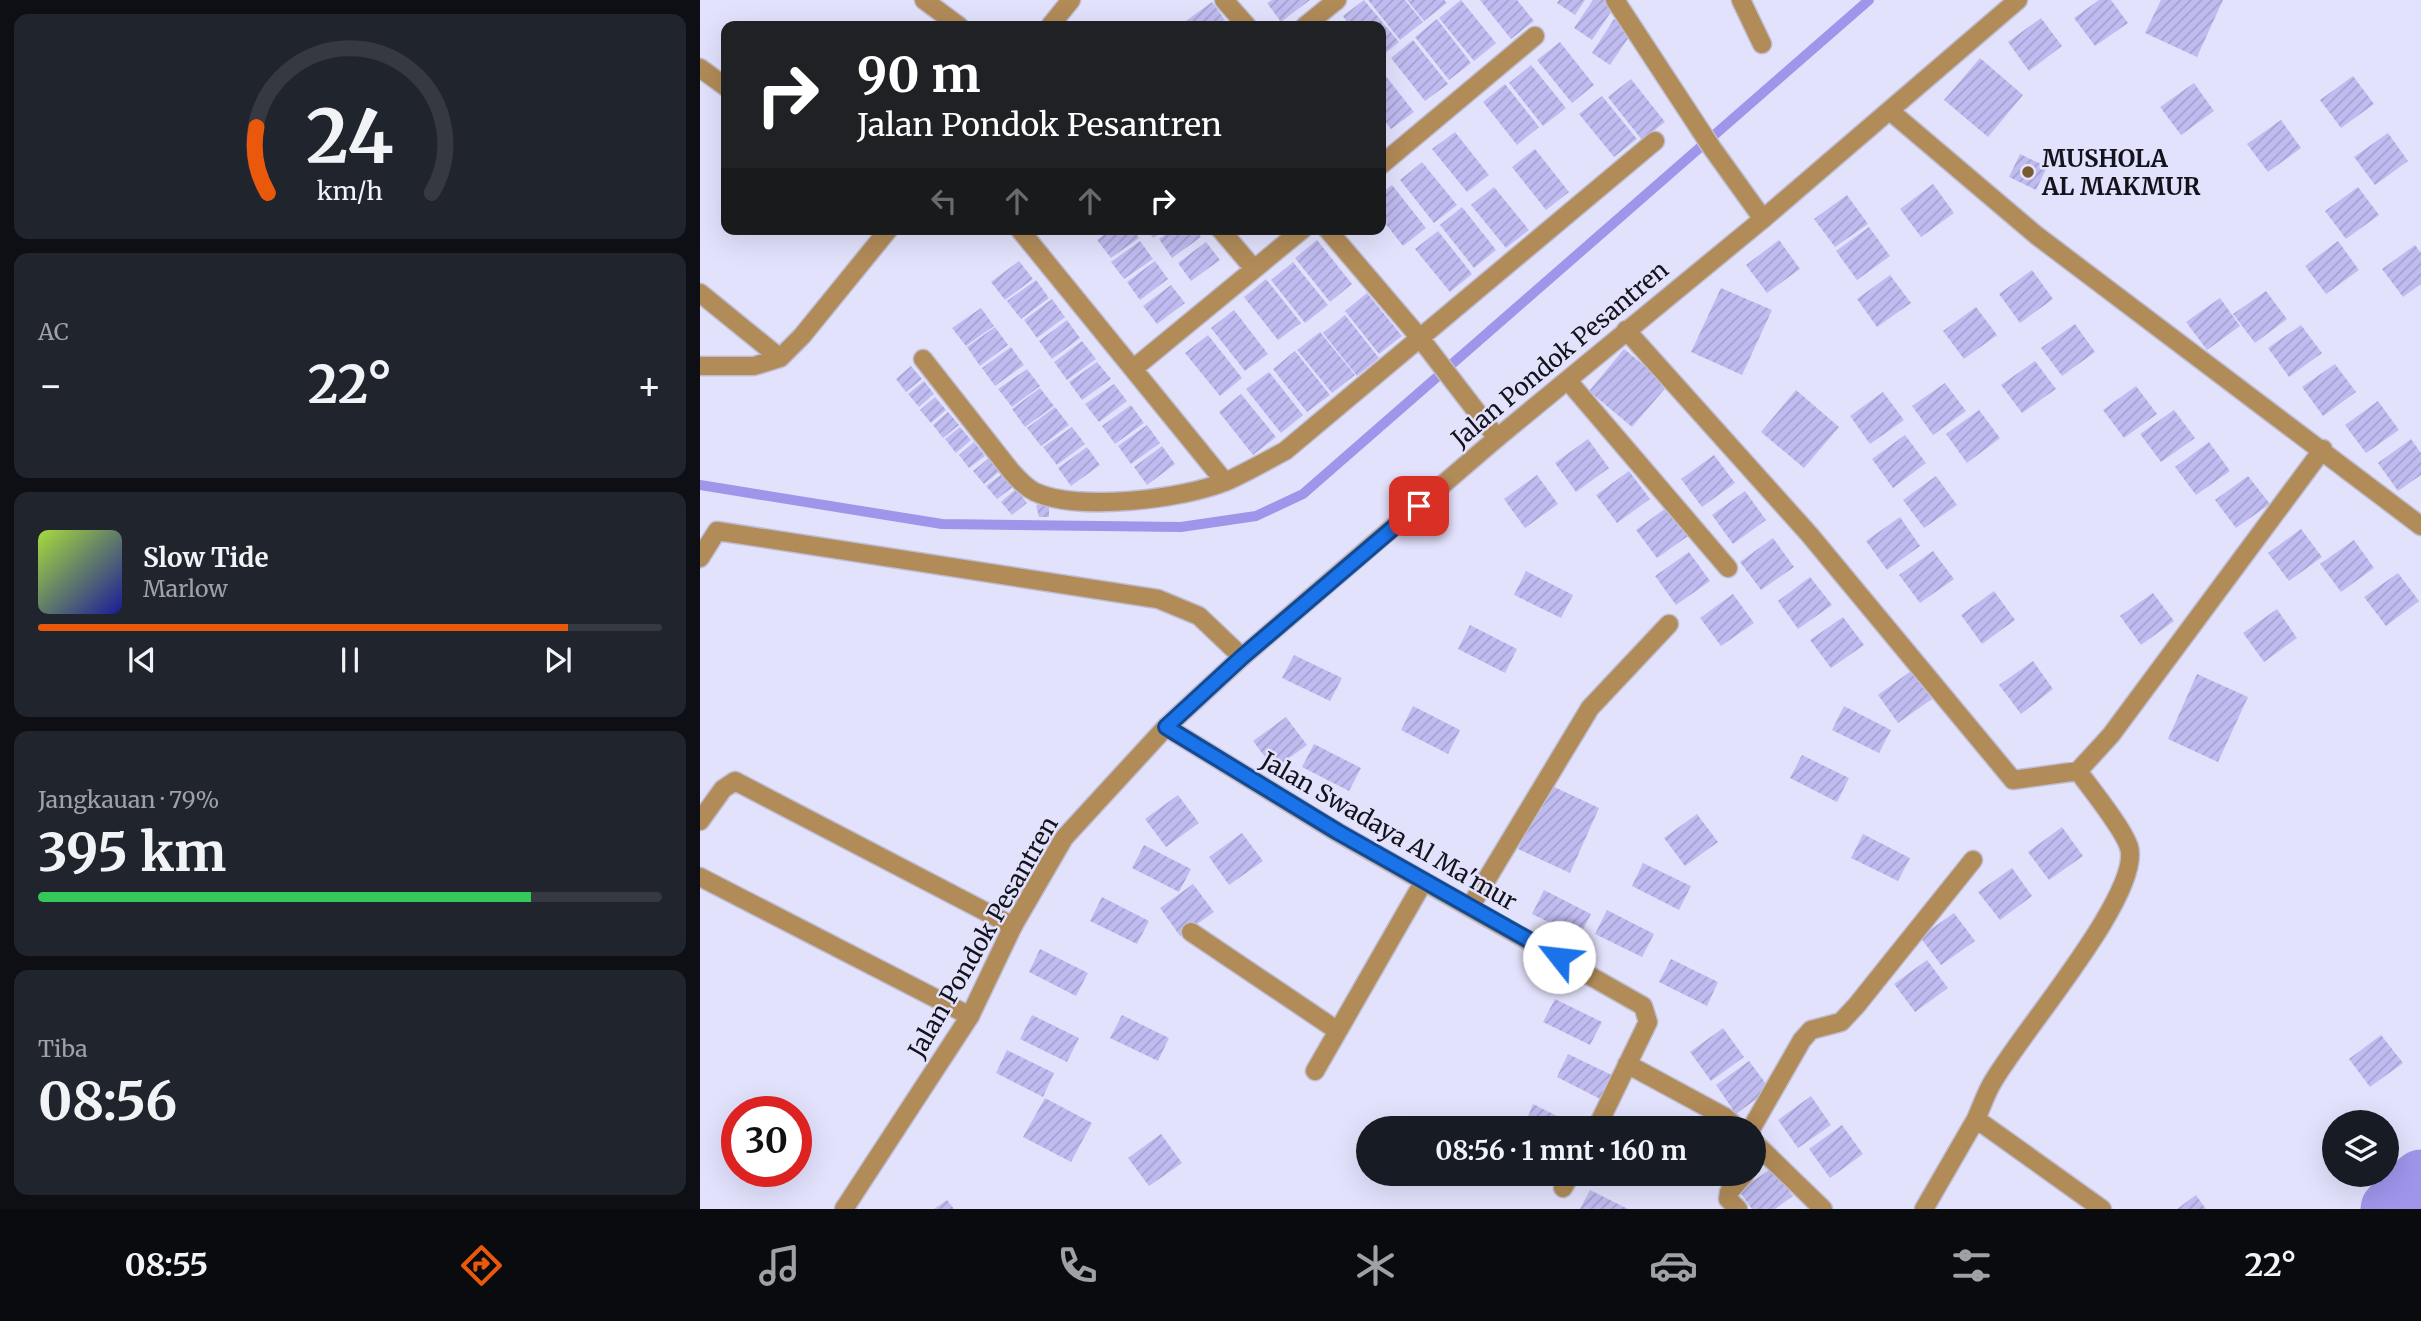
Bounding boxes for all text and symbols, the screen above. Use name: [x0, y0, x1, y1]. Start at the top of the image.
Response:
text: 90 m: [857, 44, 981, 105]
icon: right: [742, 49, 833, 140]
text: 24: [306, 91, 394, 183]
text: Jalan Pondok Pesantren: [857, 105, 1222, 145]
place label: MUSHOLA AL MAKMUR: [2041, 143, 2201, 202]
marker: MUSHOLA AL MAKMUR: [2020, 164, 2036, 180]
text: km/h: [317, 174, 383, 206]
icon: left: [925, 182, 963, 220]
icon: ahead: [998, 182, 1036, 220]
icon: ahead: [1071, 182, 1109, 220]
icon: right: [1144, 182, 1182, 220]
street label: Jalan Pondok Pesantren: [1444, 254, 1675, 454]
text: AC: [38, 317, 69, 346]
text: 22°: [308, 352, 392, 417]
text: −: [38, 362, 63, 409]
text: +: [637, 362, 662, 409]
pin: [1389, 476, 1449, 536]
icon: arrive: [1400, 487, 1438, 525]
text: Slow Tide: [143, 541, 269, 574]
text: Marlow: [143, 574, 228, 603]
icon: previous: [123, 641, 161, 679]
icon: pause: [331, 641, 369, 679]
icon: next: [539, 641, 577, 679]
street label: Jalan Swadaya Al Ma'mur: [1254, 744, 1523, 917]
text: Jangkauan · 79%: [38, 785, 219, 814]
street label: Jalan Pondok Pesantren: [901, 811, 1065, 1064]
text: 395 km: [38, 820, 226, 885]
position arrow: [1522, 920, 1596, 994]
text: Tiba: [38, 1034, 88, 1063]
text: 08:56: [38, 1069, 177, 1134]
speed limit sign: 30: [721, 1096, 812, 1187]
map controls: [2322, 1110, 2399, 1187]
button: layers: [2322, 1110, 2399, 1187]
text: 08:56 · 1 mnt · 160 m: [1435, 1134, 1687, 1167]
icon: directions: [457, 1241, 506, 1290]
icon: music: [755, 1241, 804, 1290]
icon: phone: [1053, 1241, 1102, 1290]
icon: climate: [1351, 1241, 1400, 1290]
icon: car: [1649, 1241, 1698, 1290]
icon: filters: [1947, 1241, 1996, 1290]
text: 08:55: [124, 1245, 208, 1285]
text: 22°: [2245, 1245, 2297, 1285]

